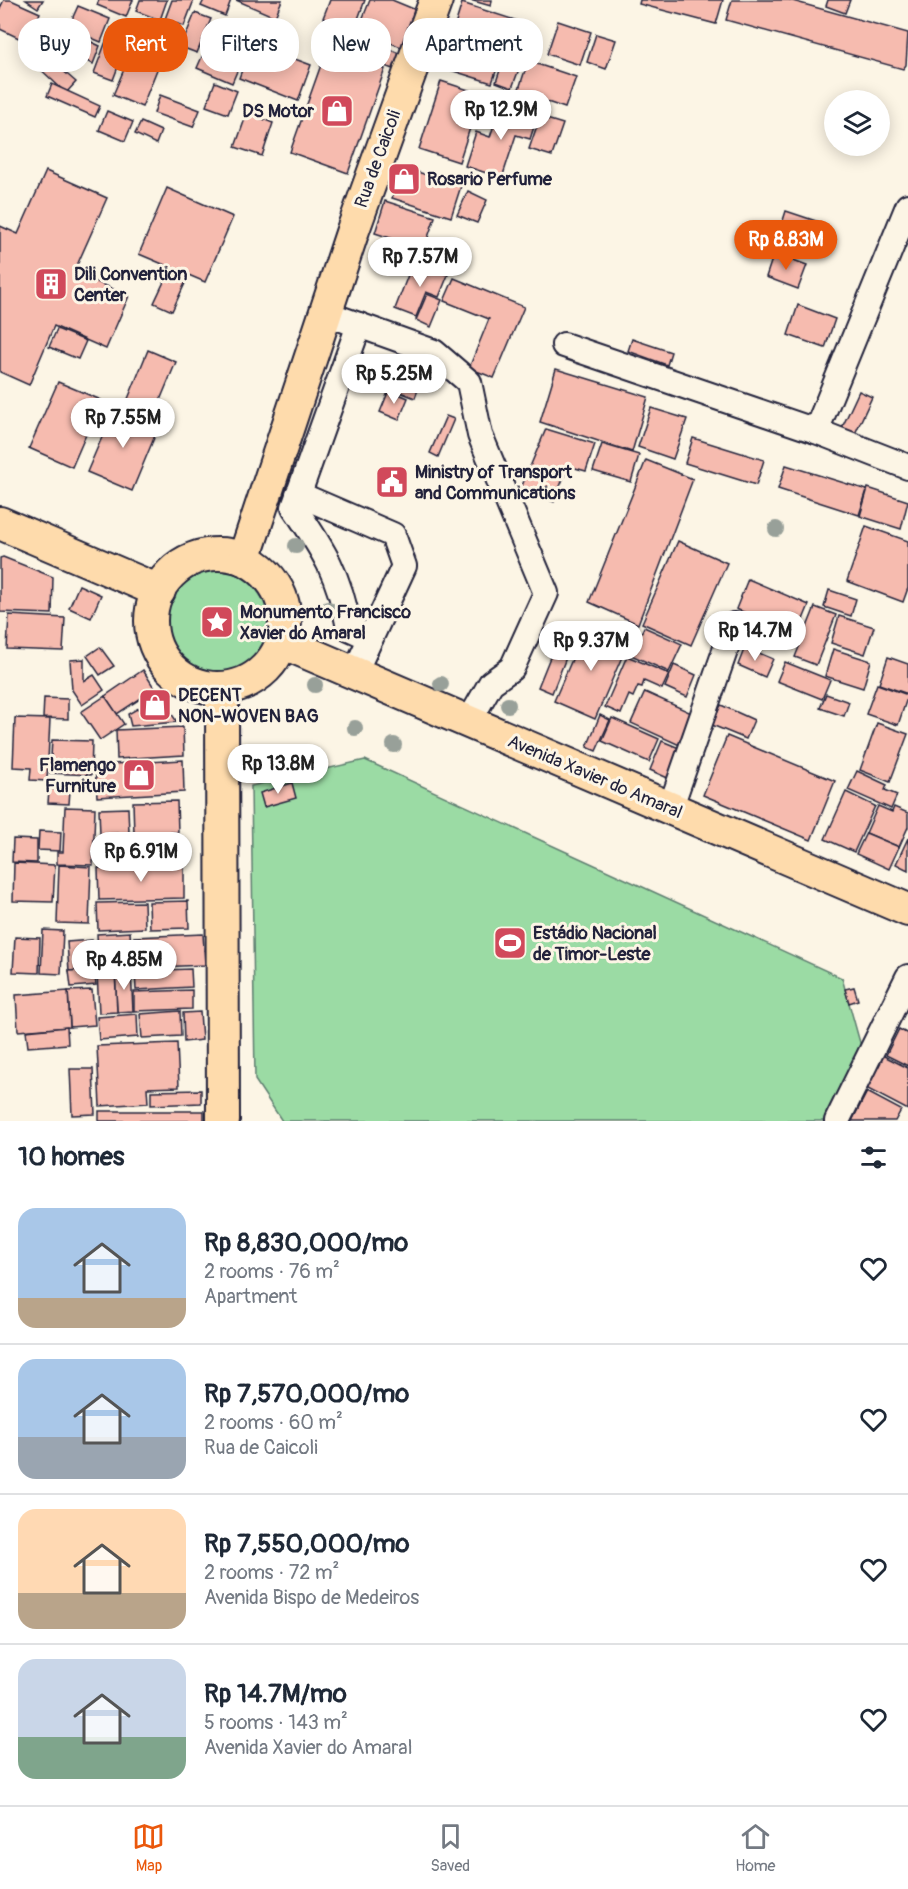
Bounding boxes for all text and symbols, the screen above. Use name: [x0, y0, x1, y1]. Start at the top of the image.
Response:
chip: Buy: [18, 18, 91, 72]
chip: Rent: [103, 18, 188, 72]
chip: Filters: [200, 18, 299, 72]
chip: New: [311, 18, 391, 72]
chip: Apartment: [403, 18, 543, 72]
pin: Rp 12.9M: [439, 90, 563, 141]
map controls: [824, 90, 890, 156]
button: layers: [824, 90, 890, 156]
shop icon: DS Motor: [319, 93, 355, 129]
text: Rp 12.9M: [464, 97, 538, 122]
place label: DS Motor: [242, 100, 315, 123]
street label: Rua de Caicoli: [350, 107, 406, 211]
shop icon: Rosario Perfume: [386, 161, 422, 197]
place label: Rosario Perfume: [427, 168, 553, 191]
pin: Rp 8.83M: [724, 220, 848, 271]
text: Rp 8.83M: [748, 227, 824, 252]
pin: Rp 7.57M: [358, 237, 482, 288]
text: Rp 7.57M: [382, 244, 458, 269]
place label: Dili Convention Center: [74, 263, 187, 307]
building icon: Dili Convention Center: [33, 266, 69, 302]
pin: Rp 5.25M: [332, 354, 456, 405]
text: Rp 5.25M: [356, 361, 433, 386]
pin: Rp 7.55M: [61, 398, 185, 449]
text: Rp 7.55M: [85, 405, 161, 430]
place label: Ministry of Transport and Communications: [415, 461, 576, 505]
public building icon: Ministry of Transport and Communications: [374, 464, 410, 500]
place label: Monumento Francisco Xavier do Amaral: [240, 601, 411, 645]
place icon: Monumento Francisco Xavier do Amaral: [199, 604, 235, 640]
pin: Rp 14.7M: [693, 611, 817, 662]
text: Rp 14.7M: [718, 618, 792, 643]
pin: Rp 9.37M: [529, 621, 653, 672]
text: Rp 9.37M: [553, 628, 629, 653]
place label: DECENT NON-WOVEN BAG: [178, 684, 319, 728]
shop icon: DECENT NON-WOVEN BAG: [137, 687, 173, 723]
street label: Avenida Xavier do Amaral: [504, 730, 686, 824]
pin: Rp 13.8M: [216, 744, 340, 795]
text: Rp 13.8M: [241, 751, 315, 776]
place label: Flamengo Furniture: [39, 754, 117, 798]
shop icon: Flamengo Furniture: [121, 757, 157, 793]
pin: Rp 6.91M: [79, 832, 203, 883]
text: Rp 6.91M: [104, 839, 178, 864]
place label: Estádio Nacional de Timor-Leste: [533, 922, 657, 966]
sports icon: Estádio Nacional de Timor-Leste: [492, 925, 528, 961]
pin: Rp 4.85M: [62, 940, 186, 991]
text: Rp 4.85M: [86, 947, 162, 972]
text: 10 homes: [18, 1141, 124, 1173]
icon: filters: [857, 1141, 890, 1174]
text: Rp 8,830,000/mo: [204, 1227, 408, 1259]
icon: home: [66, 1232, 138, 1304]
icon: heart: [857, 1252, 890, 1285]
text: 2 rooms · 76 m²: [204, 1259, 340, 1284]
text: Apartment: [204, 1284, 297, 1309]
text: Rp 7,570,000/mo: [204, 1378, 409, 1410]
icon: home: [66, 1383, 138, 1455]
icon: heart: [857, 1403, 890, 1436]
text: 2 rooms · 60 m²: [204, 1410, 343, 1435]
text: Rua de Caicoli: [204, 1435, 318, 1460]
text: Rp 7,550,000/mo: [204, 1528, 410, 1560]
icon: home: [66, 1533, 138, 1605]
icon: heart: [857, 1553, 890, 1586]
text: 2 rooms · 72 m²: [204, 1560, 339, 1585]
text: Avenida Bispo de Medeiros: [204, 1585, 419, 1610]
text: Rp 14.7M/mo: [204, 1678, 347, 1710]
icon: home: [66, 1683, 138, 1755]
icon: heart: [857, 1703, 890, 1736]
text: 5 rooms · 143 m²: [204, 1710, 348, 1735]
text: Avenida Xavier do Amaral: [204, 1735, 412, 1760]
tab: Map: [132, 1820, 165, 1876]
tab: Saved: [430, 1820, 470, 1876]
tab: Home: [735, 1820, 776, 1876]

